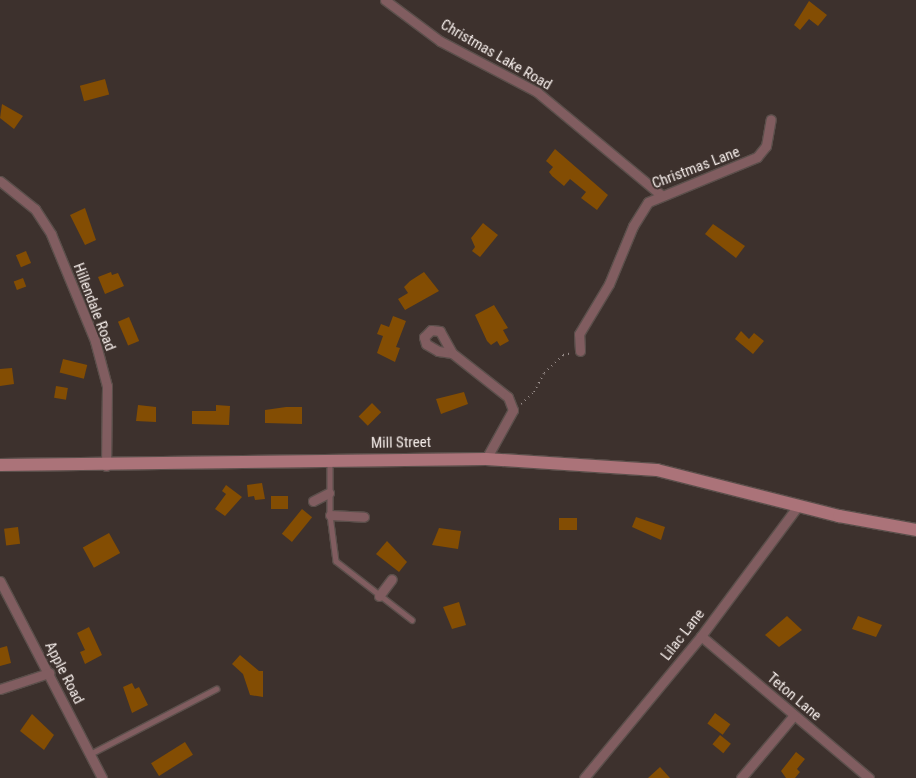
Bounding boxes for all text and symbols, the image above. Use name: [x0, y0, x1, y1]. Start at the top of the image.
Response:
street label: Christmas Lake Road: [437, 16, 555, 94]
street label: Christmas Lane: [650, 143, 742, 193]
street label: Hillendale Road: [69, 261, 119, 353]
street label: Mill Street: [371, 433, 431, 453]
street label: Lilac Lane: [657, 606, 709, 664]
street label: Apple Road: [41, 639, 87, 707]
street label: Teton Lane: [763, 669, 825, 725]

